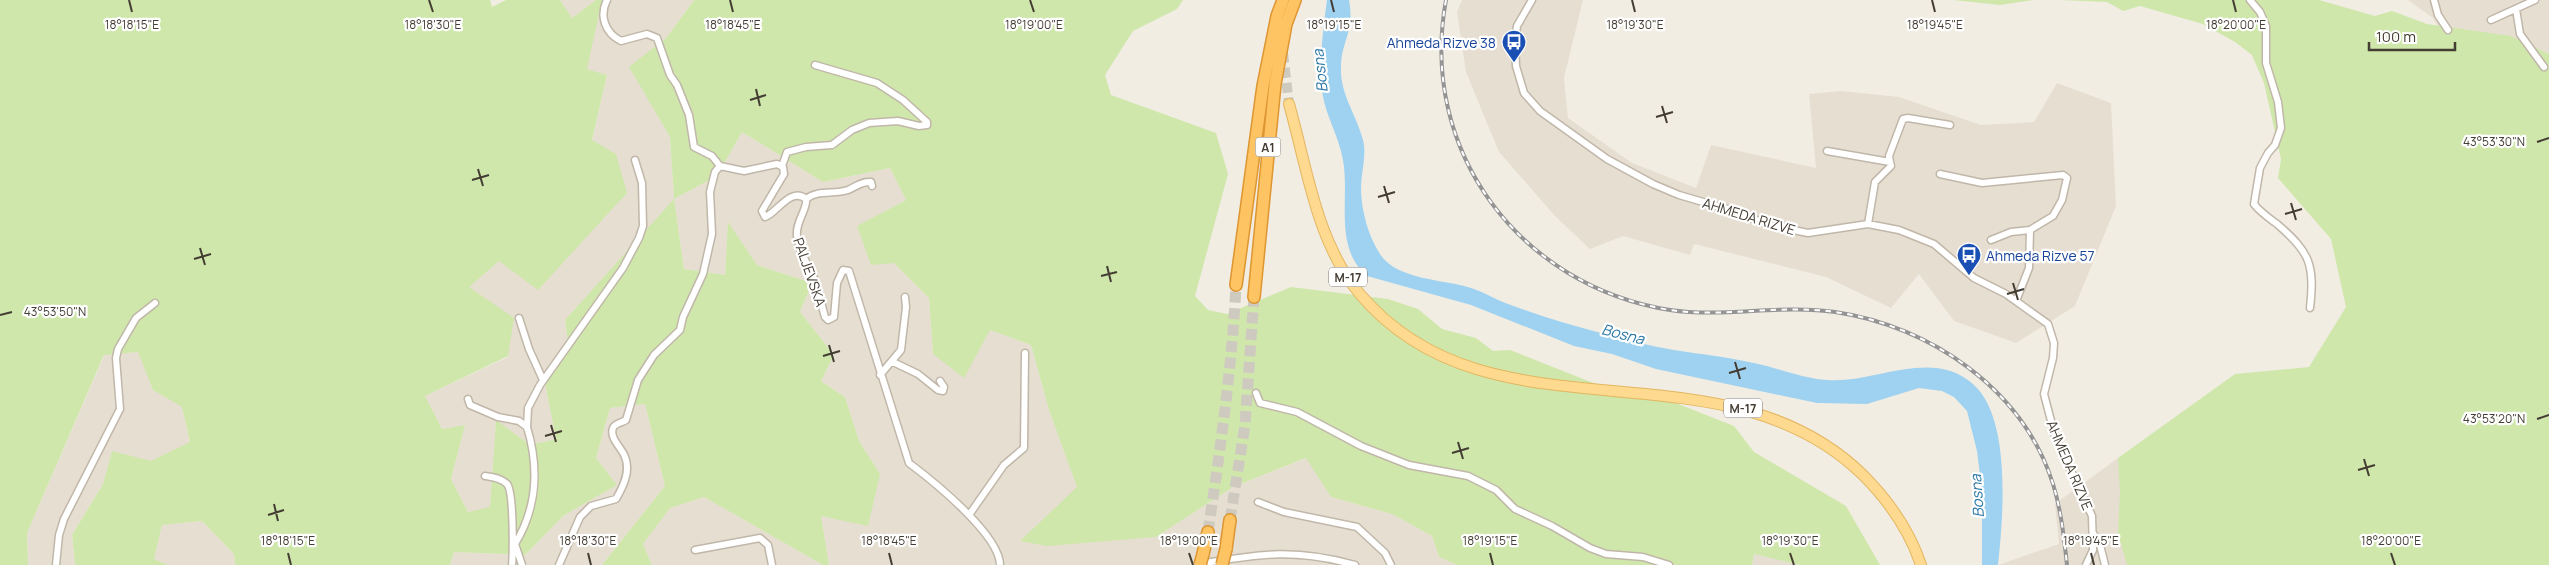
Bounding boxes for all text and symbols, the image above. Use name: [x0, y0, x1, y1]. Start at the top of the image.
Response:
text: 18°18'15"E: [105, 16, 159, 33]
text: 18°18'30"E: [405, 16, 462, 33]
text: 18°18'45"E: [705, 16, 761, 33]
text: 18°19'00"E: [1005, 16, 1063, 33]
text: 18°19'15"E: [1307, 16, 1362, 33]
text: 18°19'30"E: [1606, 16, 1664, 33]
text: 18°19'45"E: [1907, 16, 1963, 33]
text: 18°20'00"E: [2206, 16, 2266, 33]
scale bar: [2369, 20, 2455, 52]
text: 100 m: [2376, 26, 2416, 47]
bus stop icon: Ahmeda Rizve 38: [1501, 29, 1527, 63]
place label: Ahmeda Rizve 38: [1387, 33, 1496, 52]
water label: Bosna: [1307, 48, 1333, 94]
text: 43°53'30"N: [2463, 133, 2525, 150]
road number: A1: [1256, 138, 1280, 156]
street label: AHMEDA RIZVE: [1700, 193, 1798, 239]
street label: PALJEVSKA: [789, 235, 831, 309]
bus stop icon: Ahmeda Rizve 57: [1956, 242, 1982, 276]
place label: Ahmeda Rizve 57: [1986, 246, 2095, 265]
road number: M-17: [1329, 268, 1367, 286]
text: 43°53'50"N: [24, 303, 86, 320]
water label: Bosna: [1600, 319, 1647, 350]
road number: M-17: [1724, 398, 1762, 418]
text: 43°53'20"N: [2463, 410, 2525, 427]
street label: AHMEDA RIZVE: [2042, 417, 2098, 513]
water label: Bosna: [1965, 473, 1989, 518]
text: 18°18'15"E: [261, 532, 315, 549]
text: 18°18'30"E: [560, 532, 617, 549]
text: 18°18'45"E: [861, 532, 917, 549]
text: 18°19'00"E: [1160, 532, 1218, 549]
text: 18°19'15"E: [1463, 532, 1518, 549]
text: 18°19'30"E: [1761, 532, 1819, 549]
text: 18°19'45"E: [2063, 532, 2119, 549]
text: 18°20'00"E: [2361, 532, 2421, 549]

